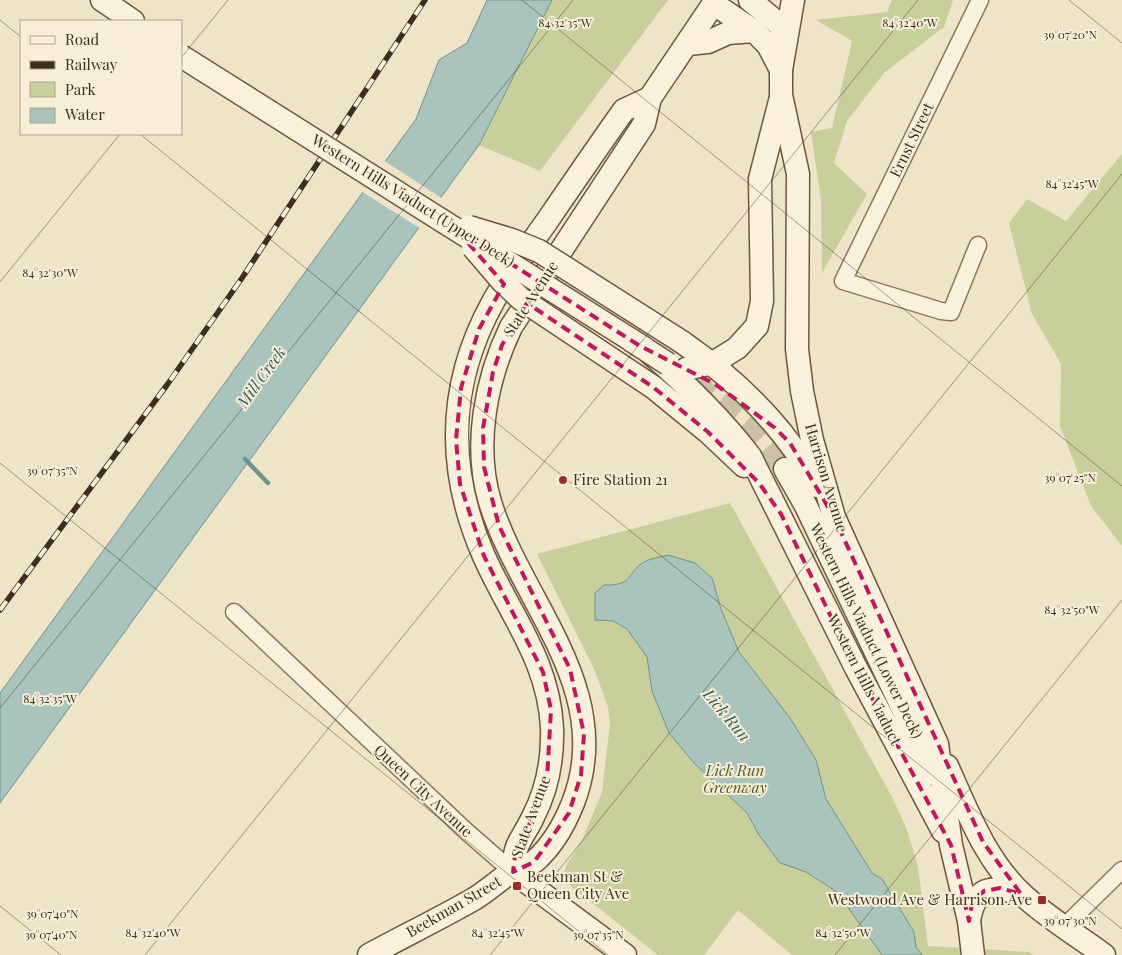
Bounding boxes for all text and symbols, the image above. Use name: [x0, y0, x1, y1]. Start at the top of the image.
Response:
text: 84°32'35"W: [538, 14, 592, 30]
text: 84°32'40"W: [882, 14, 938, 30]
legend: [20, 20, 182, 135]
text: 39°07'20"N: [1043, 26, 1097, 42]
text: Road: [65, 29, 99, 49]
text: Railway: [65, 54, 118, 74]
text: Park: [65, 79, 97, 99]
street label: Ernst Street: [884, 98, 938, 180]
text: Water: [64, 104, 105, 124]
street label: Western Hills Viaduct (Upper Deck): [307, 129, 519, 271]
text: 84°32'45"W: [1045, 175, 1099, 191]
street label: State Avenue: [498, 257, 562, 340]
text: 84°32'30"W: [22, 264, 78, 280]
water label: Mill Creek: [231, 342, 290, 412]
street label: Harrison Avenue: [801, 421, 853, 535]
text: 39°07'35"N: [26, 462, 78, 478]
place label: Fire Station 21: [573, 469, 668, 489]
text: 39°07'25"N: [1044, 469, 1096, 485]
marker: Fire Station 21: [557, 474, 569, 486]
street label: Western Hills Viaduct (Lower Deck): [806, 520, 926, 742]
text: 84°32'50"W: [1044, 601, 1100, 617]
street label: Western Hills Viaduct: [823, 611, 905, 749]
water label: Lick Run: [699, 683, 755, 745]
text: 84°32'35"W: [23, 690, 77, 706]
street label: Queen City Avenue: [370, 739, 477, 841]
park label: Lick Run Greenway: [703, 760, 767, 797]
street label: State Avenue: [506, 773, 554, 861]
place label: Beekman St & Queen City Ave: [527, 866, 629, 903]
street label: Beekman Street: [402, 870, 505, 941]
marker: Beekman St & Queen City Ave: [511, 880, 523, 892]
place label: Westwood Ave & Harrison Ave: [827, 889, 1032, 909]
marker: Westwood Ave & Harrison Ave: [1036, 894, 1048, 906]
text: 39°07'40"N: [25, 905, 79, 921]
text: 39°07'30"N: [1043, 912, 1097, 928]
text: 84°32'40"W: [125, 924, 181, 940]
text: 84°32'45"W: [471, 924, 525, 940]
text: 84°32'50"W: [815, 924, 871, 940]
text: 39°07'40"N: [24, 926, 78, 942]
text: 39°07'35"N: [572, 926, 624, 942]

